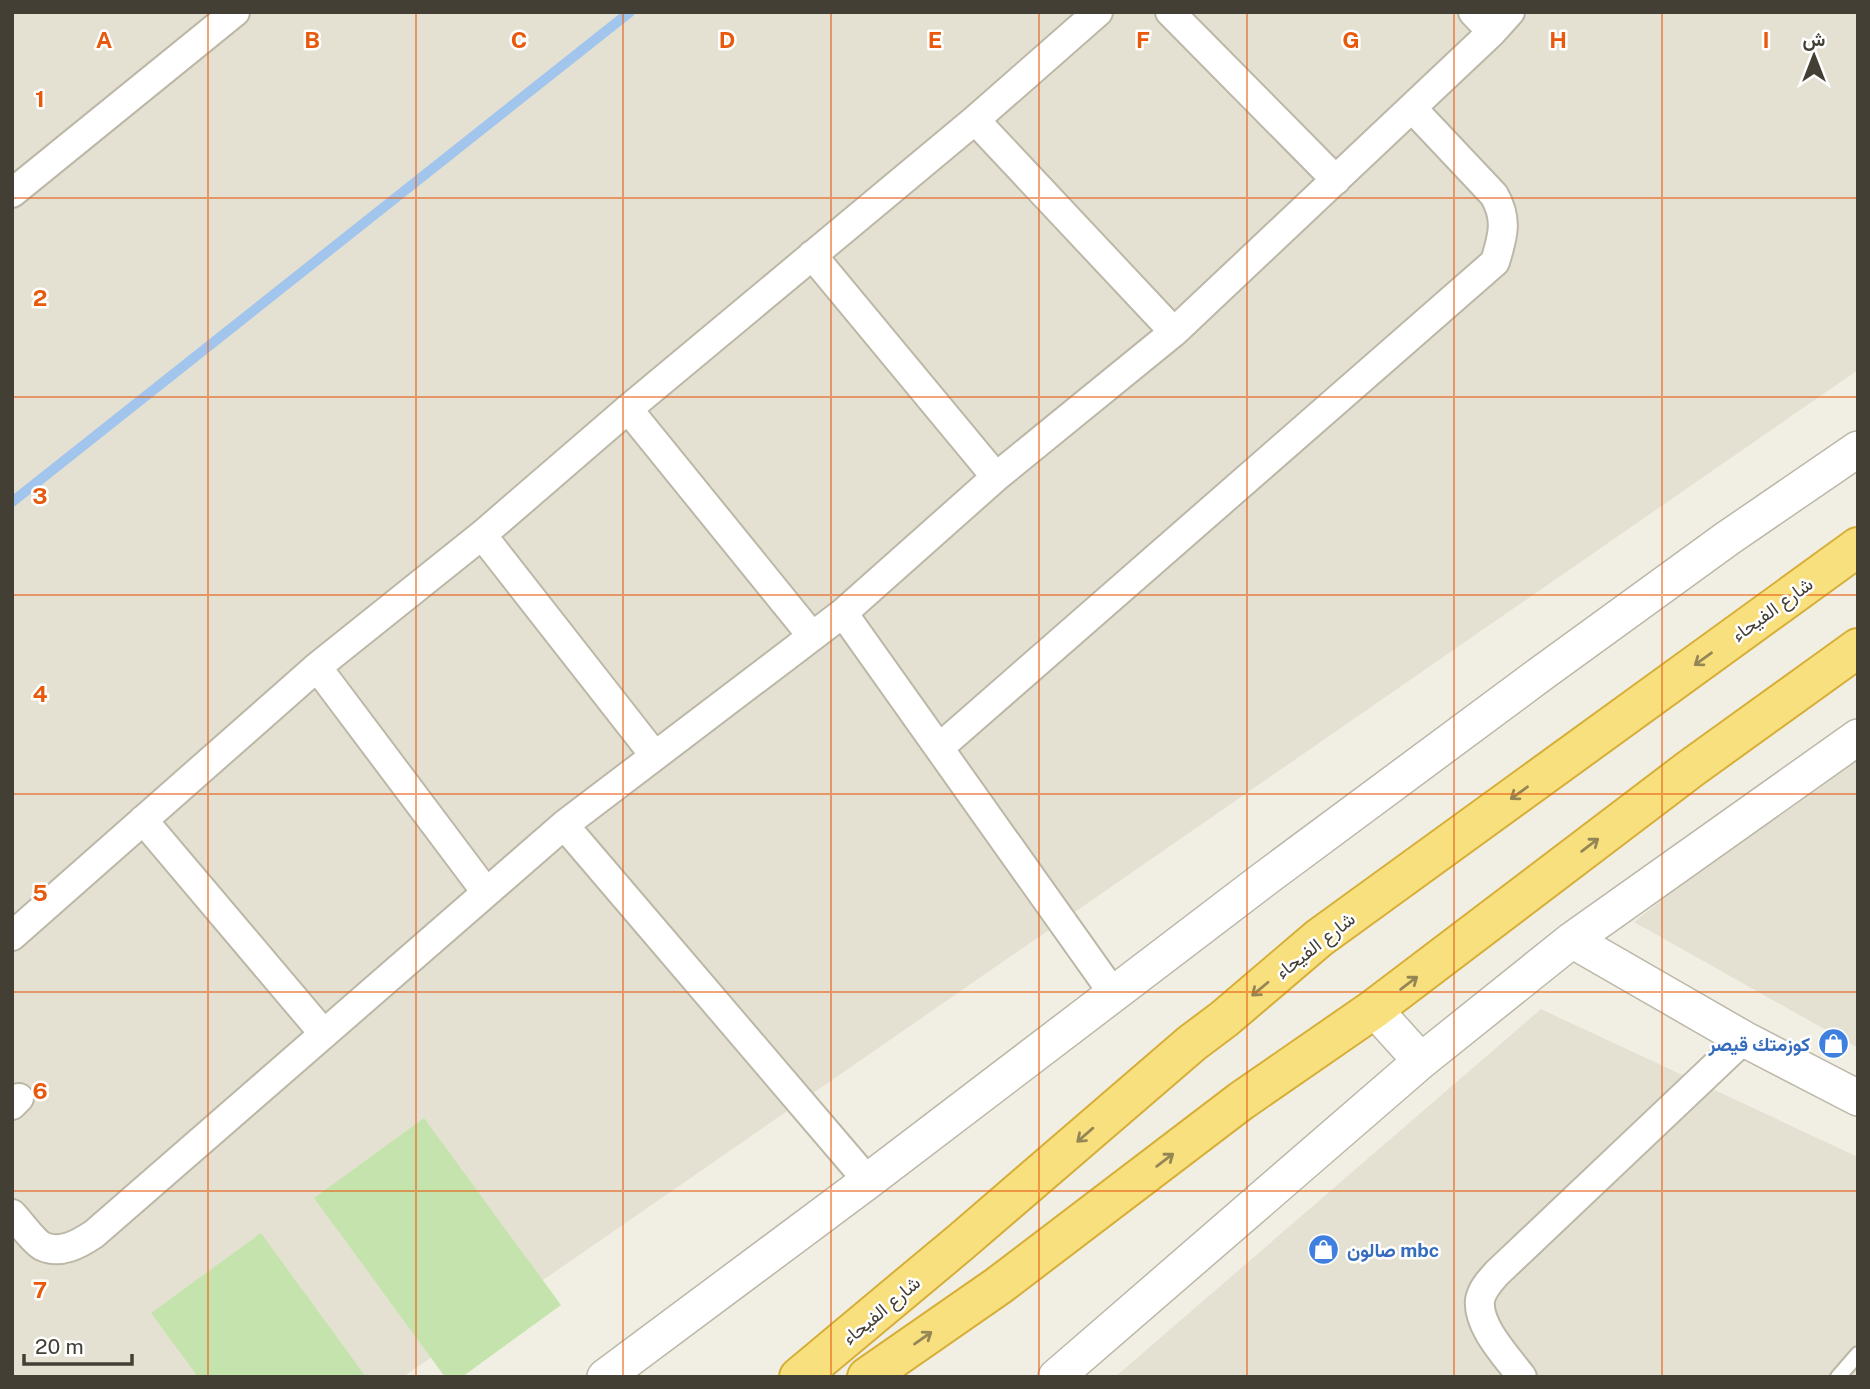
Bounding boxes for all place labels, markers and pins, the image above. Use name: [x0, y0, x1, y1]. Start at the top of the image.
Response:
shop icon: كوزمتك قيصر: [1816, 1027, 1850, 1061]
place label: كوزمتك قيصر: [1707, 1033, 1810, 1057]
shop icon: صالون mbc: [1307, 1233, 1341, 1267]
place label: صالون mbc: [1347, 1239, 1439, 1263]

